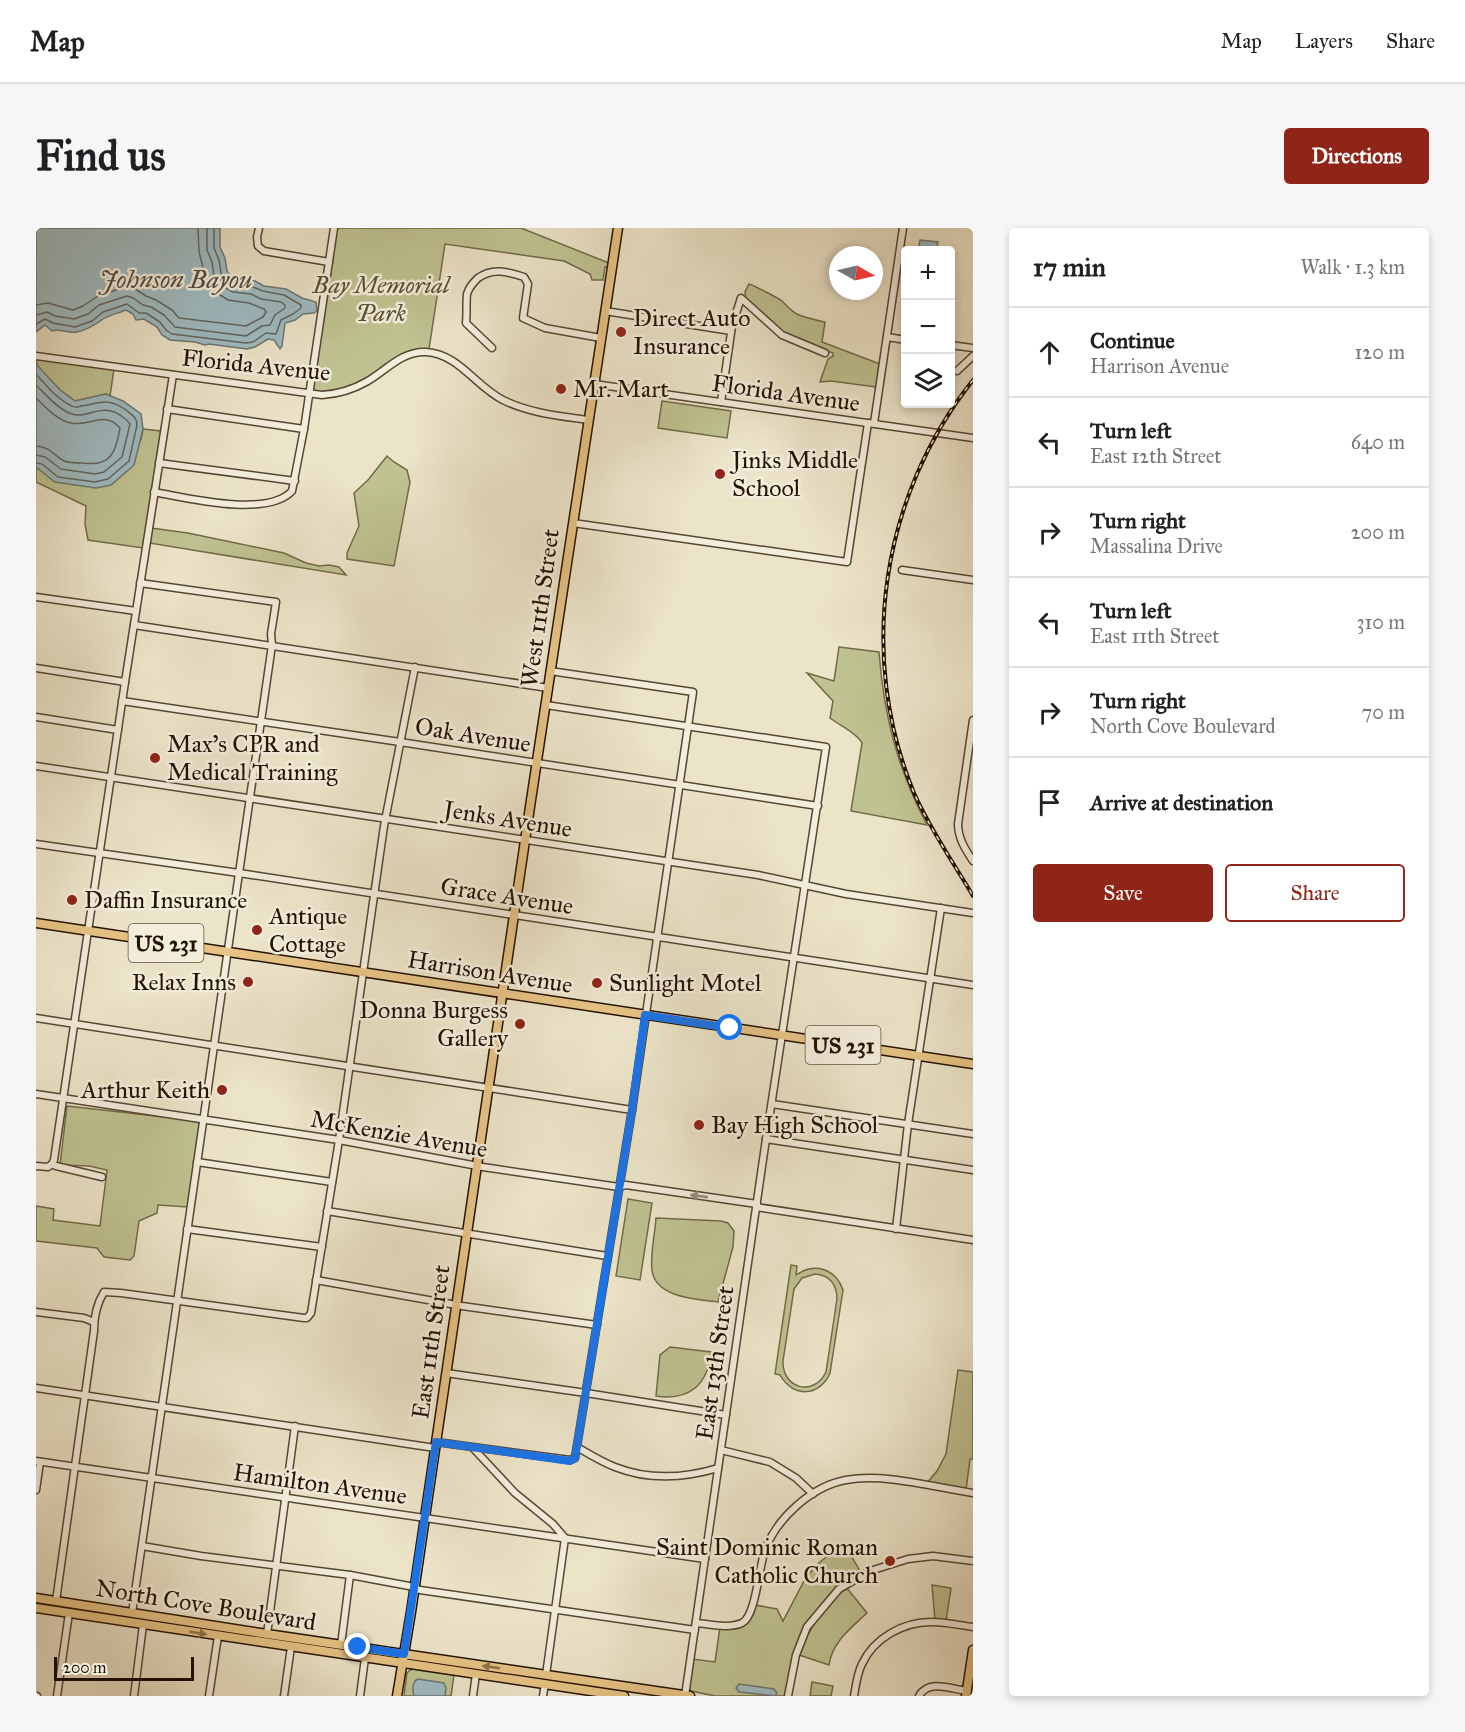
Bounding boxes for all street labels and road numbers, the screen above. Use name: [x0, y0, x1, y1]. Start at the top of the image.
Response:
street label: Florida Avenue: [180, 342, 332, 388]
street label: Florida Avenue: [710, 368, 862, 418]
street label: West 11th Street: [514, 526, 566, 689]
street label: Oak Avenue: [413, 711, 533, 759]
street label: Jenks Avenue: [439, 794, 574, 844]
street label: Grace Avenue: [438, 871, 576, 921]
road number: US 231: [128, 924, 204, 962]
street label: Harrison Avenue: [405, 944, 575, 1000]
road number: US 231: [806, 1026, 880, 1064]
street label: McKenzie Avenue: [308, 1104, 490, 1164]
street label: East 11th Street: [405, 1263, 457, 1421]
street label: East 13th Street: [689, 1283, 741, 1442]
street label: Hamilton Avenue: [231, 1457, 409, 1511]
street label: North Cove Boulevard: [94, 1573, 318, 1637]

